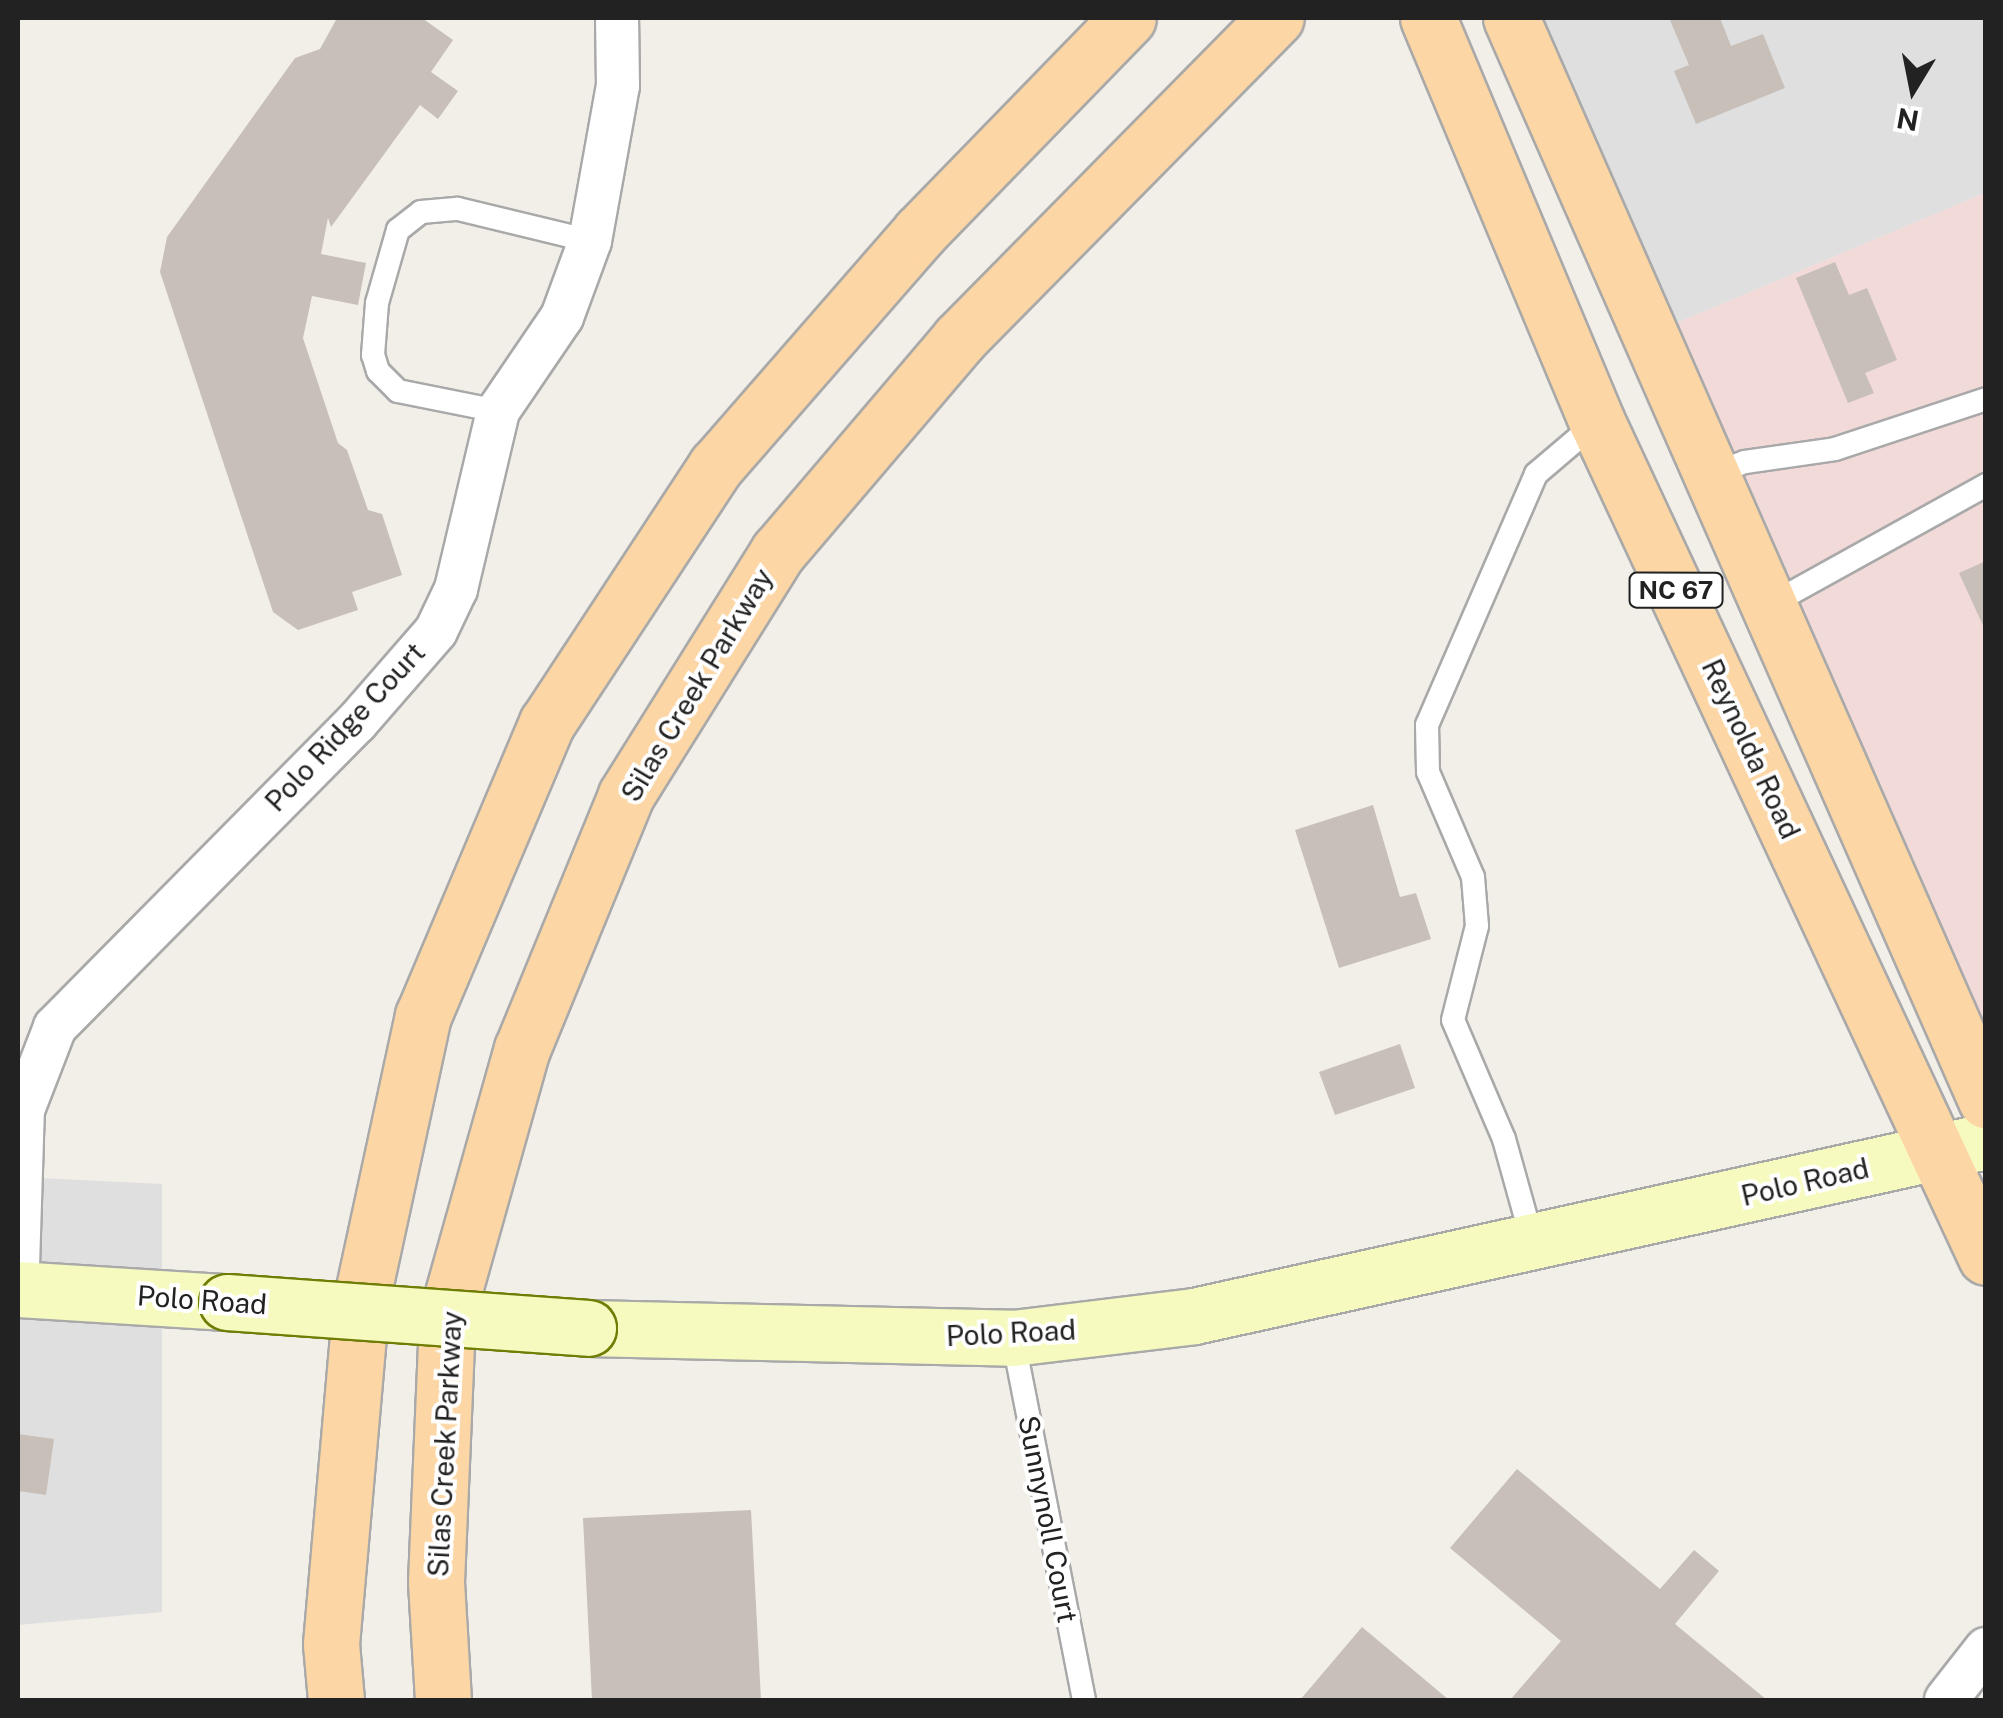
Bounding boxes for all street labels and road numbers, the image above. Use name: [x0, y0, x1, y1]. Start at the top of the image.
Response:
street label: Silas Creek Parkway: [614, 562, 780, 808]
road number: NC 67: [1628, 570, 1724, 610]
street label: Polo Ridge Court: [258, 636, 432, 818]
street label: Reynolda Road: [1695, 654, 1807, 844]
street label: Polo Road: [1738, 1151, 1872, 1213]
street label: Polo Road: [136, 1279, 268, 1321]
street label: Silas Creek Parkway: [421, 1310, 469, 1578]
street label: Polo Road: [945, 1313, 1077, 1353]
street label: Sunnynoll Court: [1011, 1413, 1085, 1625]

